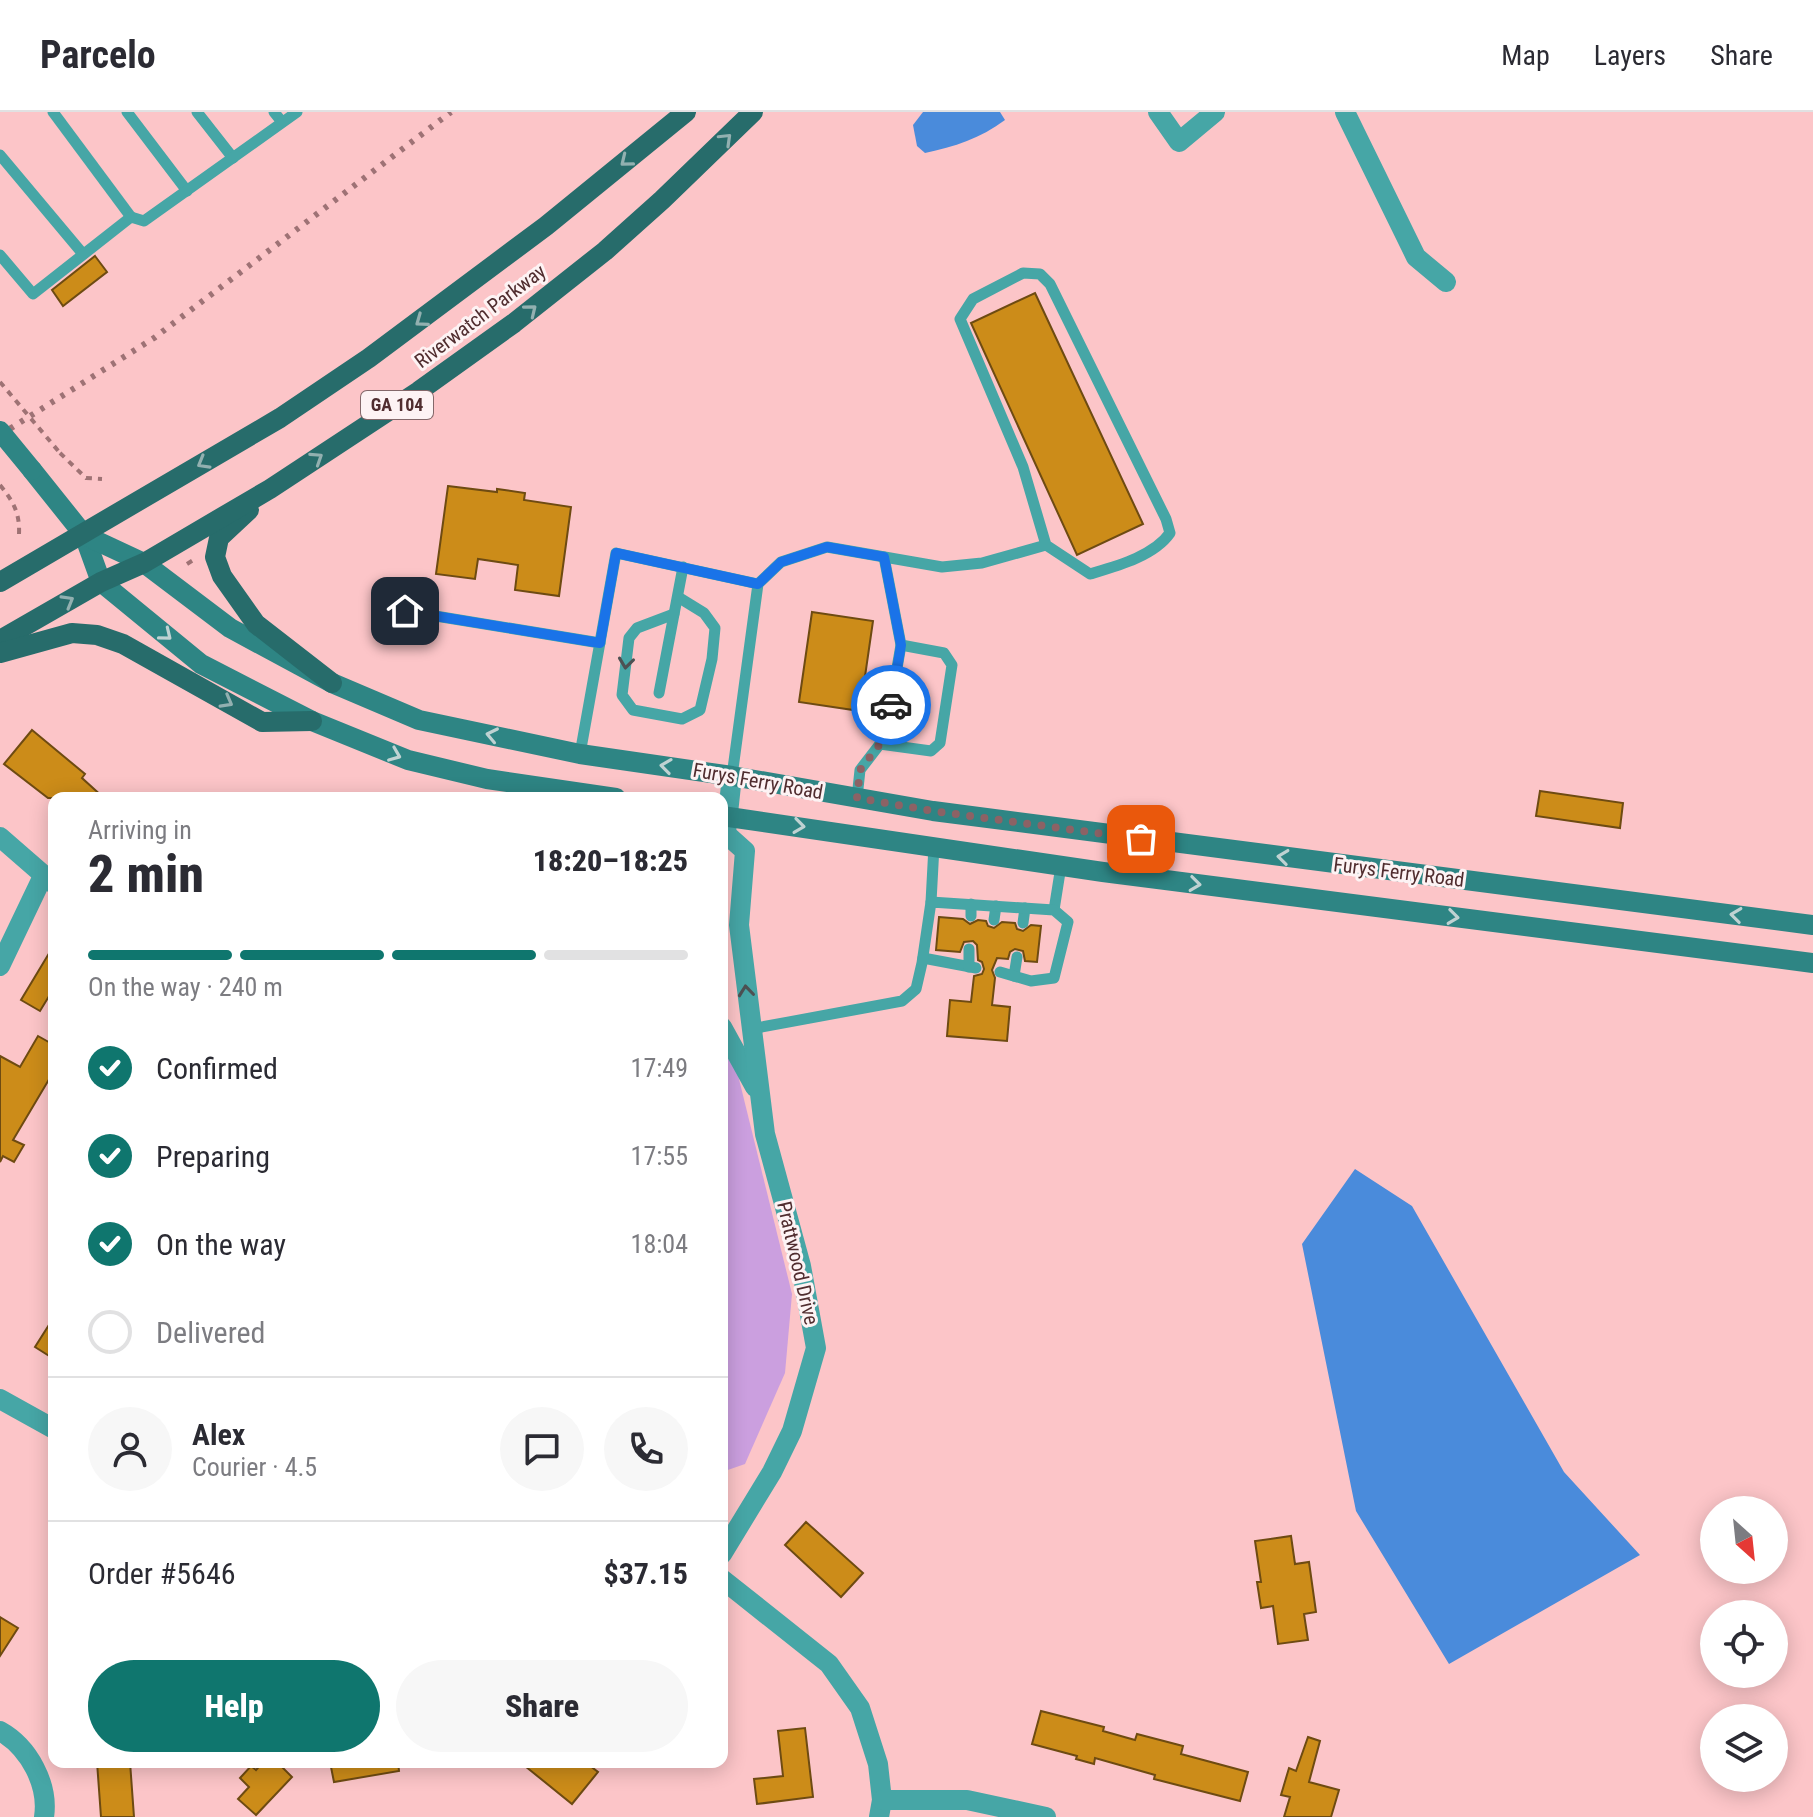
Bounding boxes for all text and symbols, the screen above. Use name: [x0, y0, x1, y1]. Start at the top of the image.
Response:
text: Parcelo: [40, 33, 156, 77]
text: Map: [1501, 39, 1550, 72]
text: Layers: [1594, 39, 1666, 72]
text: Share: [1710, 39, 1773, 72]
one-way arrow: [717, 133, 731, 148]
one-way arrow: [621, 151, 635, 166]
street label: Riverwatch Parkway: [410, 259, 550, 373]
one-way arrow: [522, 305, 536, 320]
one-way arrow: [415, 311, 430, 326]
road number: GA 104: [361, 391, 433, 419]
one-way arrow: [197, 453, 212, 469]
one-way arrow: [308, 453, 323, 468]
pin: [371, 577, 439, 645]
icon: home: [383, 589, 427, 633]
one-way arrow: [59, 595, 73, 611]
one-way arrow: [157, 625, 171, 640]
one-way arrow: [617, 657, 634, 670]
courier: [851, 665, 931, 745]
icon: car: [869, 683, 913, 727]
one-way arrow: [218, 692, 232, 708]
one-way arrow: [485, 728, 498, 745]
one-way arrow: [387, 745, 401, 762]
one-way arrow: [659, 758, 673, 775]
street label: Furys Ferry Road: [691, 758, 825, 804]
pin: [1107, 805, 1175, 873]
text: Arriving in: [88, 815, 192, 845]
one-way arrow: [792, 817, 806, 834]
icon: bag: [1119, 817, 1163, 861]
text: 18:20–18:25: [533, 843, 688, 878]
text: 2 min: [88, 844, 204, 905]
one-way arrow: [1276, 849, 1290, 866]
street label: Furys Ferry Road: [1332, 852, 1466, 892]
one-way arrow: [1188, 875, 1202, 892]
one-way arrow: [1729, 907, 1743, 924]
one-way arrow: [1446, 908, 1460, 925]
text: On the way · 240 m: [88, 972, 283, 1002]
one-way arrow: [738, 984, 755, 997]
icon: check: [88, 1046, 132, 1090]
text: Confirmed: [156, 1051, 278, 1086]
text: 17:49: [631, 1053, 688, 1083]
icon: check: [88, 1134, 132, 1178]
text: Preparing: [156, 1139, 270, 1174]
text: 17:55: [631, 1141, 688, 1171]
street label: Prattwood Drive: [772, 1199, 824, 1327]
icon: check: [88, 1222, 132, 1266]
text: On the way: [156, 1227, 286, 1262]
text: 18:04: [631, 1229, 688, 1259]
text: Delivered: [156, 1315, 265, 1350]
button: person: [88, 1407, 172, 1491]
button: chat: [500, 1407, 584, 1491]
button: phone: [604, 1407, 688, 1491]
text: Alex: [192, 1417, 245, 1452]
text: Courier · 4.5: [192, 1452, 317, 1482]
north arrow: [1700, 1496, 1788, 1584]
map controls: [1700, 1496, 1788, 1792]
text: Order #5646: [88, 1556, 236, 1591]
text: $37.15: [603, 1556, 688, 1591]
button: locate: [1700, 1600, 1788, 1688]
button: Help: [88, 1660, 380, 1752]
button: Share: [396, 1660, 688, 1752]
button: layers: [1700, 1704, 1788, 1792]

